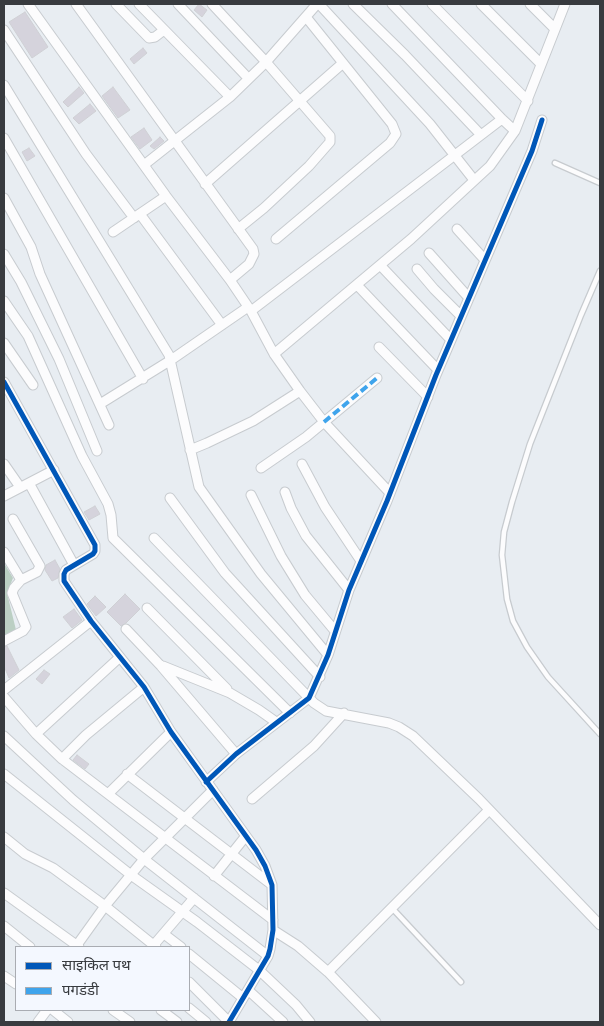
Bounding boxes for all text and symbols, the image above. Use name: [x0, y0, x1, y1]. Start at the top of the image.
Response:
legend: [15, 946, 190, 1011]
text: साइकिल पथ: [62, 956, 131, 973]
text: पगडंडी: [62, 981, 99, 998]

